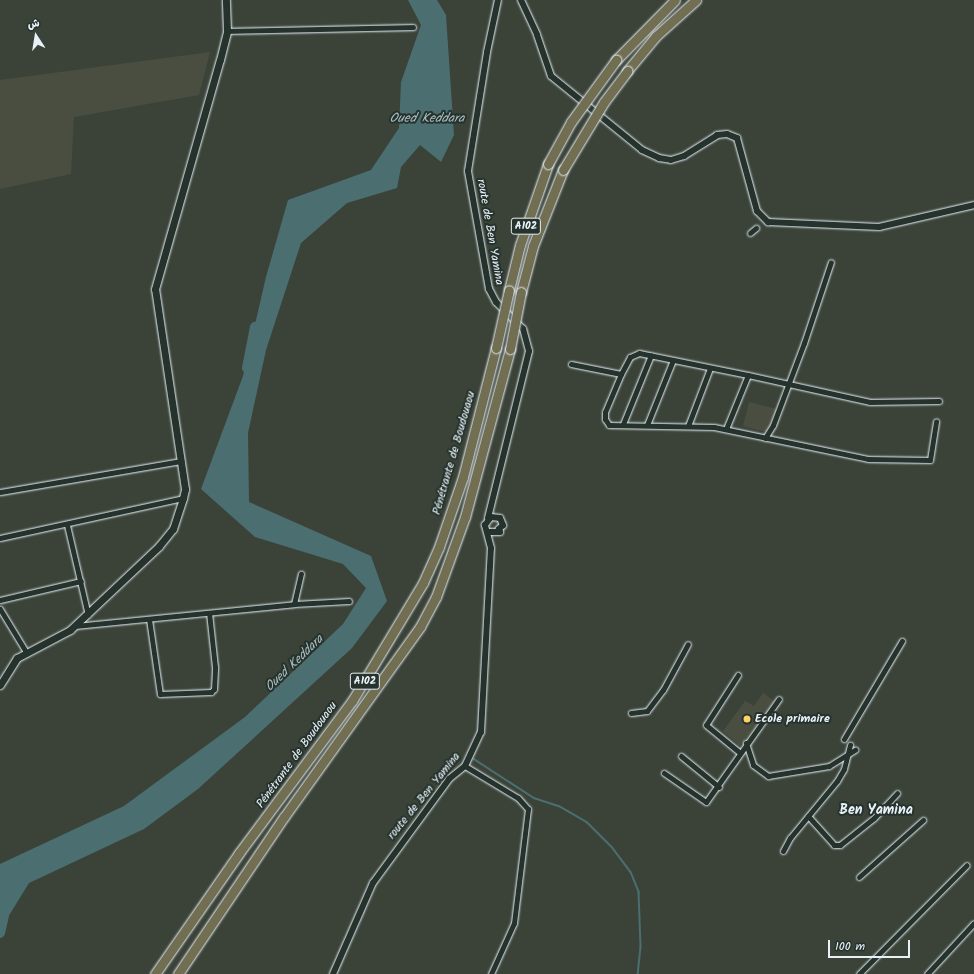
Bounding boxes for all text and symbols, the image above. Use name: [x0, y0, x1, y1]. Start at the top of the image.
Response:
text: ش: [26, 14, 41, 34]
north arrow: [16, 16, 56, 56]
water label: Oued Keddara: [390, 111, 464, 127]
street label: route de Ben Yamina: [474, 178, 506, 286]
road number: A102: [510, 217, 542, 235]
street label: Pénétrante de Boudouaou: [429, 389, 479, 517]
water label: Oued Keddara: [263, 632, 327, 696]
road number: A102: [349, 672, 381, 690]
street label: Pénétrante de Boudouaou: [254, 699, 340, 811]
place label: Ecole primaire: [755, 712, 830, 726]
marker: Ecole primaire: [742, 714, 752, 724]
street label: route de Ben Yamina: [385, 750, 463, 842]
district label: Ben Yamina: [839, 802, 913, 818]
scale bar: [830, 932, 912, 958]
text: 100 m: [835, 937, 865, 956]

